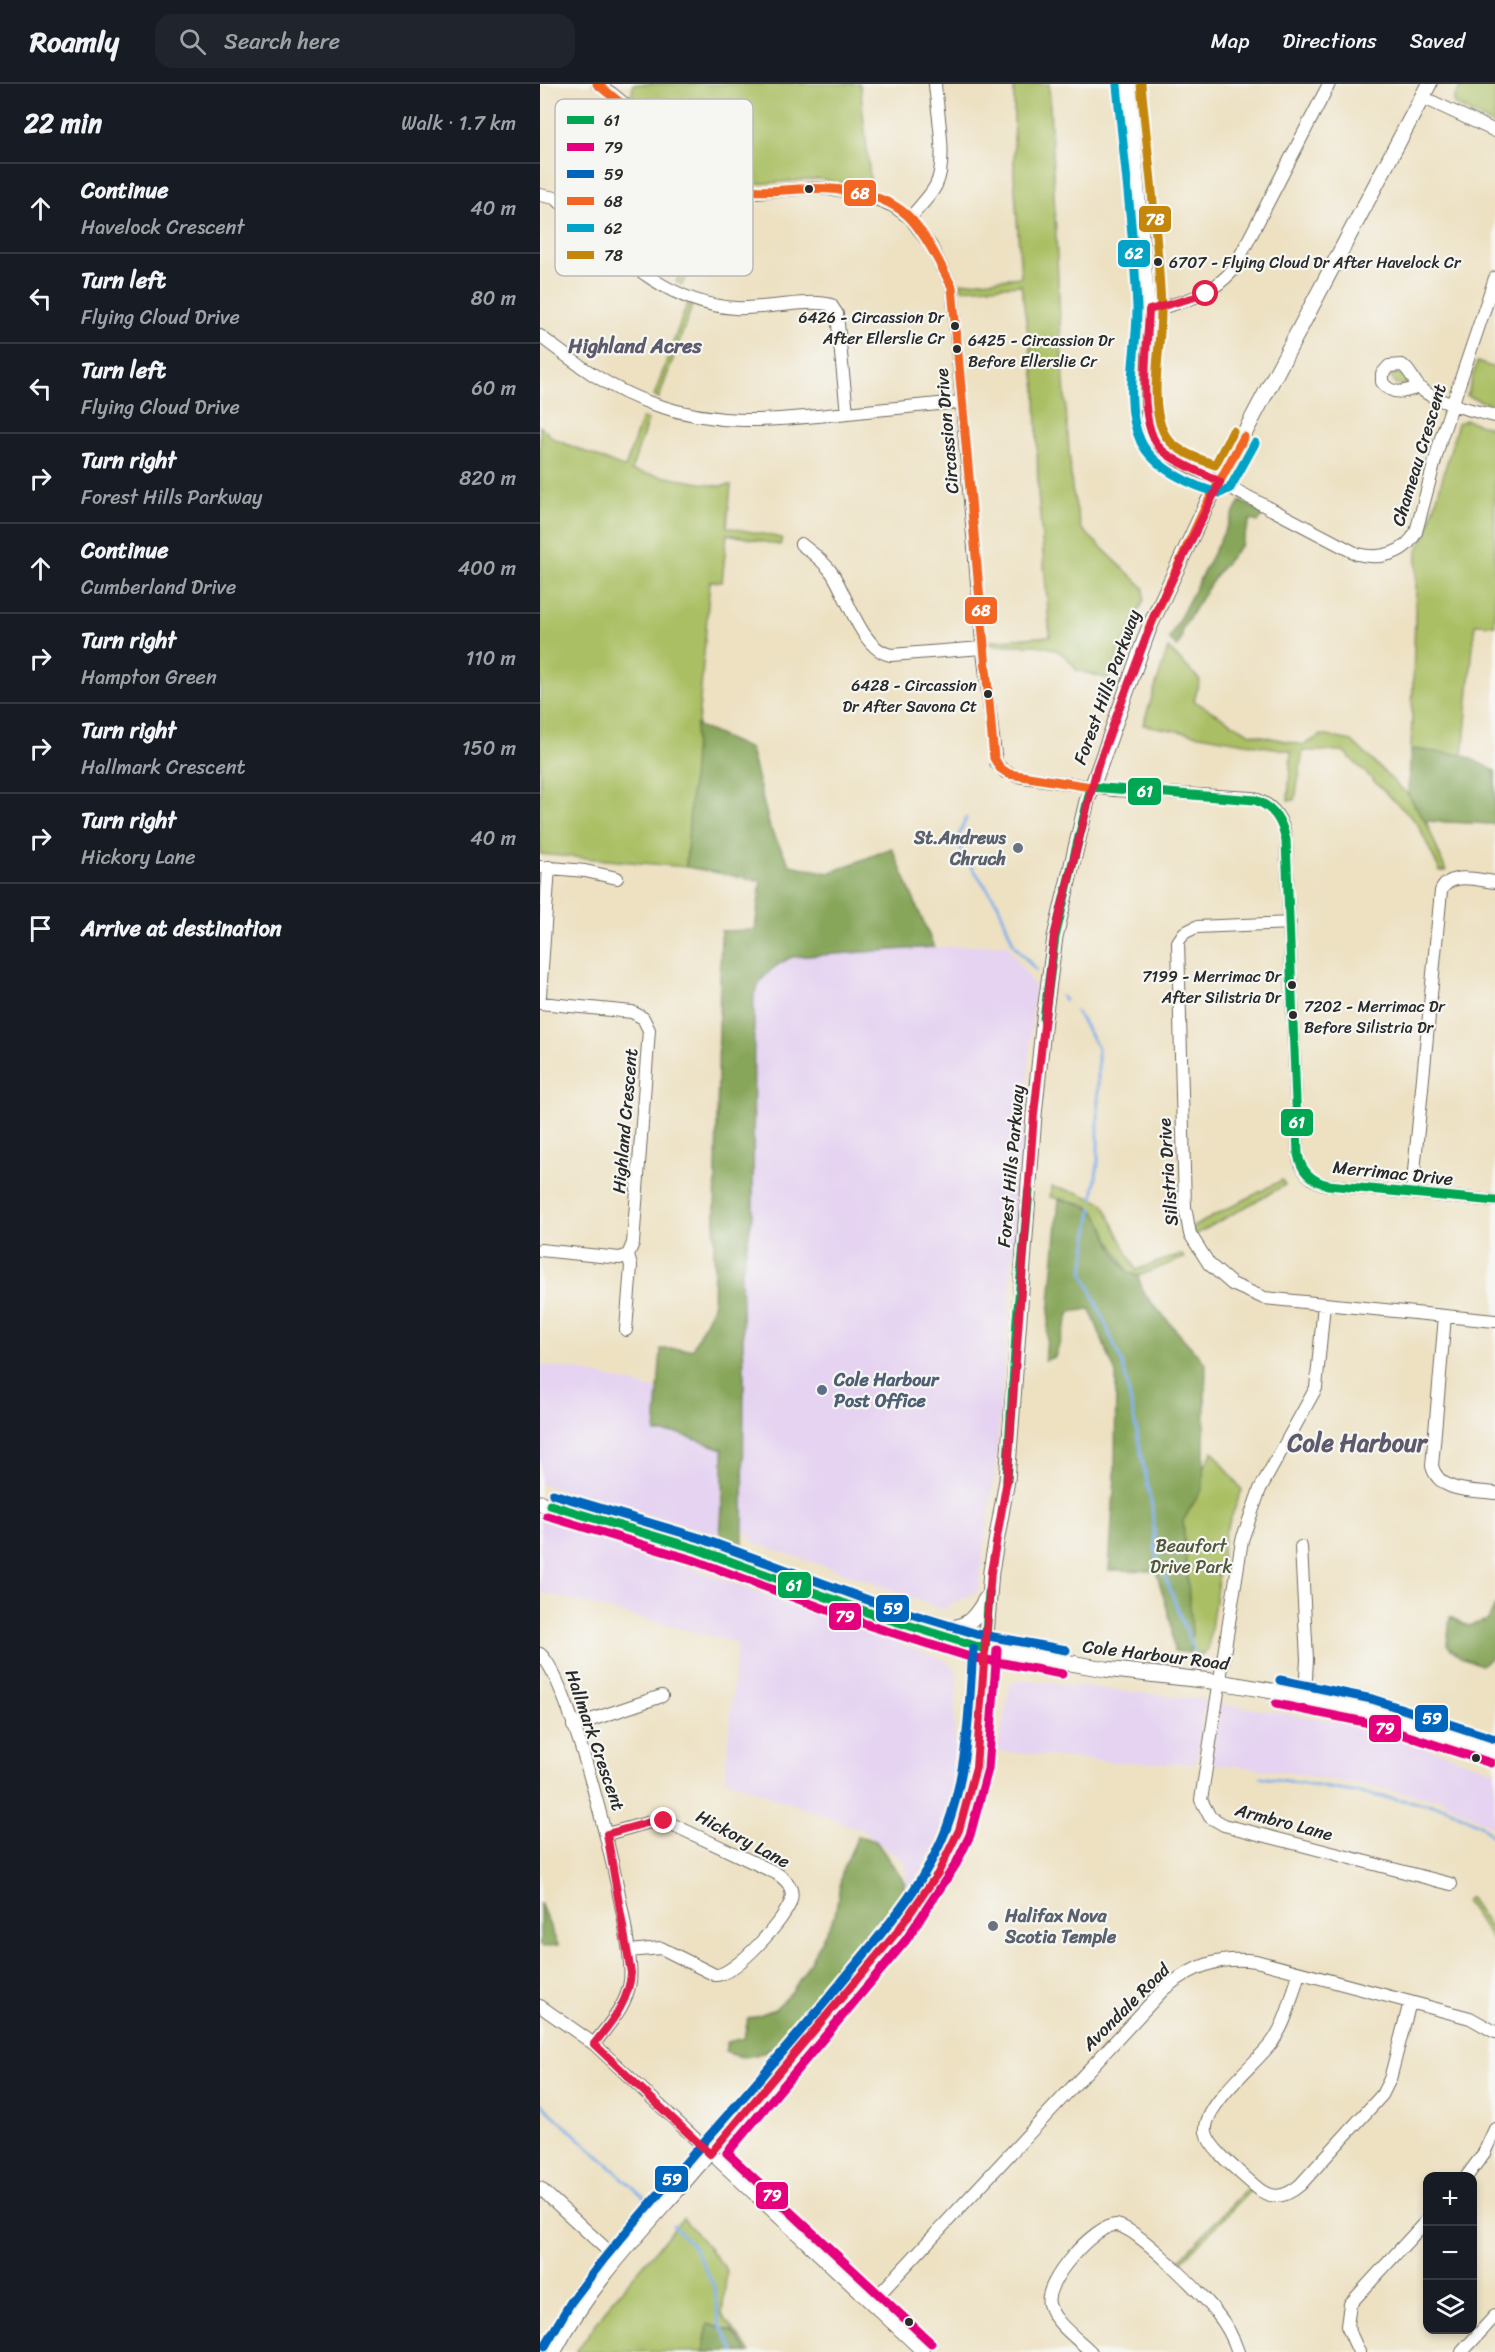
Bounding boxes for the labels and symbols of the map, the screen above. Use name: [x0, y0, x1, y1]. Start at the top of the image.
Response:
legend: [555, 99, 753, 276]
text: 61: [604, 106, 620, 135]
text: 79: [604, 133, 623, 162]
text: 59: [604, 160, 624, 189]
line badge: 68: [843, 179, 877, 207]
text: 68: [850, 179, 870, 208]
unlabelled marker: [803, 183, 815, 195]
text: 68: [604, 187, 623, 216]
line badge: 78: [1138, 205, 1172, 233]
text: 78: [1146, 205, 1165, 234]
text: 62: [604, 214, 622, 243]
line badge: 62: [1117, 239, 1151, 268]
text: 62: [1124, 239, 1144, 268]
text: 78: [604, 241, 623, 270]
place label: 6707 - Flying Cloud Dr After Havelock Cr: [1169, 248, 1462, 277]
marker: 6707 - Flying Cloud Dr After Havelock Cr: [1152, 256, 1164, 268]
route start: [1192, 280, 1218, 306]
place label: 6426 - Circassion Dr After Ellerslie Cr: [798, 303, 945, 353]
marker: 6426 - Circassion Dr After Ellerslie Cr: [949, 320, 961, 332]
place label: 6425 - Circassion Dr Before Ellerslie Cr: [968, 326, 1116, 376]
district label: Highland Acres: [567, 329, 702, 364]
marker: 6425 - Circassion Dr Before Ellerslie Cr: [951, 343, 963, 355]
street label: Circassion Drive: [926, 367, 968, 495]
street label: Chameau Crescent: [1382, 380, 1456, 530]
line badge: 68: [964, 596, 998, 625]
text: 68: [971, 596, 991, 625]
street label: Forest Hills Parkway: [1064, 604, 1150, 769]
place label: 6428 - Circassion Dr After Savona Ct: [843, 671, 977, 721]
marker: 6428 - Circassion Dr After Savona Ct: [982, 688, 994, 700]
line badge: 61: [1127, 777, 1162, 806]
text: 61: [1136, 777, 1153, 806]
place label: St.Andrews Chruch: [913, 822, 1007, 875]
marker: St.Andrews Chruch: [1011, 841, 1025, 855]
place label: 7199 - Merrimac Dr After Silistria Dr: [1142, 962, 1282, 1012]
marker: 7199 - Merrimac Dr After Silistria Dr: [1286, 979, 1298, 991]
place label: 7202 - Merrimac Dr Before Silistria Dr: [1304, 992, 1446, 1042]
marker: 7202 - Merrimac Dr Before Silistria Dr: [1287, 1009, 1299, 1021]
street label: Highland Crescent: [603, 1047, 647, 1195]
street label: Forest Hills Parkway: [988, 1083, 1034, 1249]
line badge: 61: [1280, 1108, 1314, 1137]
text: 61: [1288, 1108, 1305, 1137]
street label: Silistria Drive: [1148, 1117, 1188, 1227]
street label: Merrimac Drive: [1331, 1151, 1455, 1195]
place label: Cole Harbour Post Office: [833, 1364, 940, 1417]
marker: Cole Harbour Post Office: [815, 1383, 829, 1397]
district label: Cole Harbour: [1286, 1422, 1429, 1464]
park label: Beaufort Drive Park: [1150, 1530, 1232, 1583]
line badge: 61: [777, 1571, 812, 1599]
text: 61: [785, 1571, 802, 1600]
line badge: 59: [875, 1594, 910, 1623]
text: 59: [883, 1594, 903, 1623]
line badge: 79: [828, 1602, 862, 1631]
text: 79: [836, 1602, 855, 1631]
street label: Cole Harbour Road: [1081, 1630, 1233, 1680]
street label: Hallmark Crescent: [556, 1665, 634, 1815]
line badge: 59: [1414, 1704, 1449, 1733]
text: 59: [1422, 1704, 1442, 1733]
line badge: 79: [1368, 1714, 1402, 1743]
text: 79: [1376, 1714, 1395, 1743]
unlabelled marker: [1470, 1752, 1482, 1764]
street label: Armbro Lane: [1231, 1793, 1337, 1850]
street label: Hickory Lane: [690, 1801, 796, 1877]
route end: [650, 1807, 676, 1833]
place label: Halifax Nova Scotia Temple: [1004, 1900, 1117, 1953]
marker: Halifax Nova Scotia Temple: [986, 1919, 1000, 1933]
street label: Avondale Road: [1073, 1954, 1179, 2060]
line badge: 59: [654, 2165, 689, 2193]
text: 59: [662, 2165, 682, 2194]
line badge: 79: [755, 2181, 789, 2210]
text: 79: [763, 2181, 782, 2210]
unlabelled marker: [903, 2316, 915, 2328]

